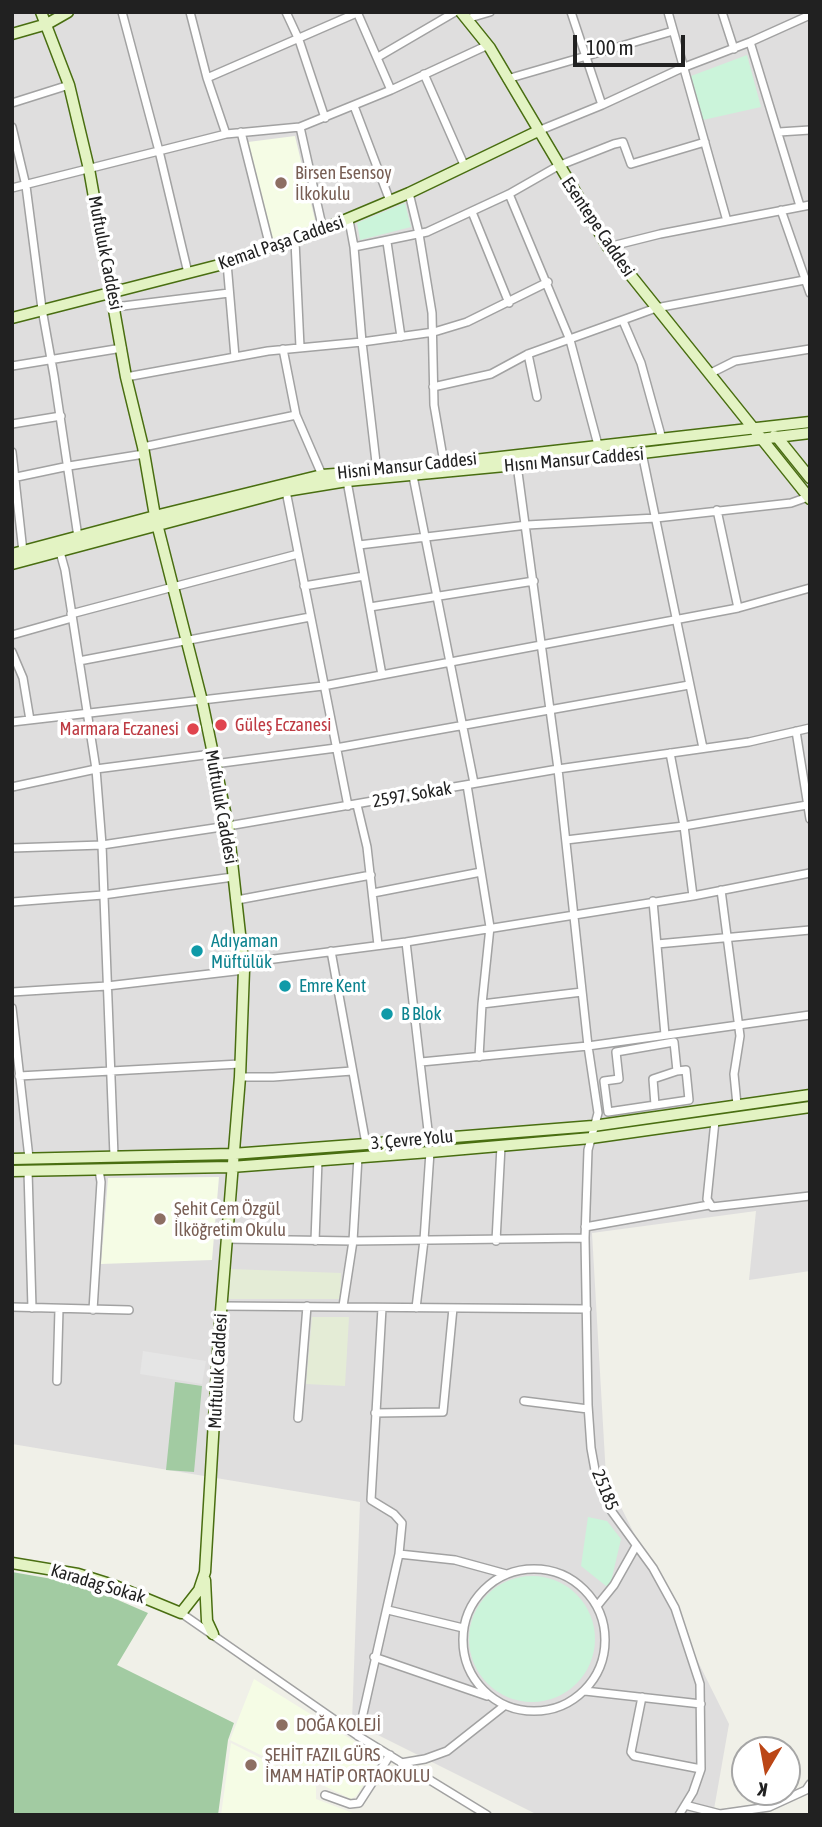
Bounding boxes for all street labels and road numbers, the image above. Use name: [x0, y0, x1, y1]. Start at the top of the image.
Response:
street label: Esentepe Caddesi: [557, 173, 639, 281]
street label: Muftuluk Caddesi: [83, 194, 127, 312]
street label: Kemal Paşa Caddesi: [215, 211, 347, 275]
street label: Hısnı Mansur Caddesi: [503, 443, 645, 477]
street label: Hisni Mansur Caddesi: [336, 448, 478, 484]
street label: Muftuluk Caddesi: [200, 748, 242, 866]
street label: 2597. Sokak: [371, 777, 453, 813]
street label: 3. Çevre Yolu: [370, 1126, 454, 1154]
street label: Muftuluk Caddesi: [204, 1313, 232, 1429]
street label: 25185: [587, 1466, 623, 1514]
street label: Karadag Sokak: [48, 1559, 148, 1609]

